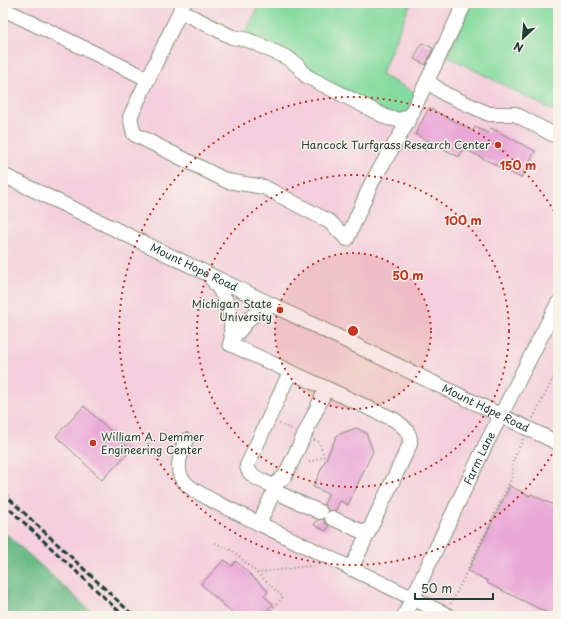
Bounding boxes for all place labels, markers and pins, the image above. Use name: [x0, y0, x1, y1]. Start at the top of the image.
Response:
place label: Hancock Turfgrass Research Center: [301, 136, 491, 153]
marker: Hancock Turfgrass Research Center: [493, 140, 503, 150]
place label: Michigan State University: [192, 295, 272, 325]
marker: Michigan State University: [275, 305, 285, 315]
centre of rings: [346, 324, 360, 338]
place label: William A. Demmer Engineering Center: [101, 428, 205, 458]
marker: William A. Demmer Engineering Center: [88, 438, 98, 448]

